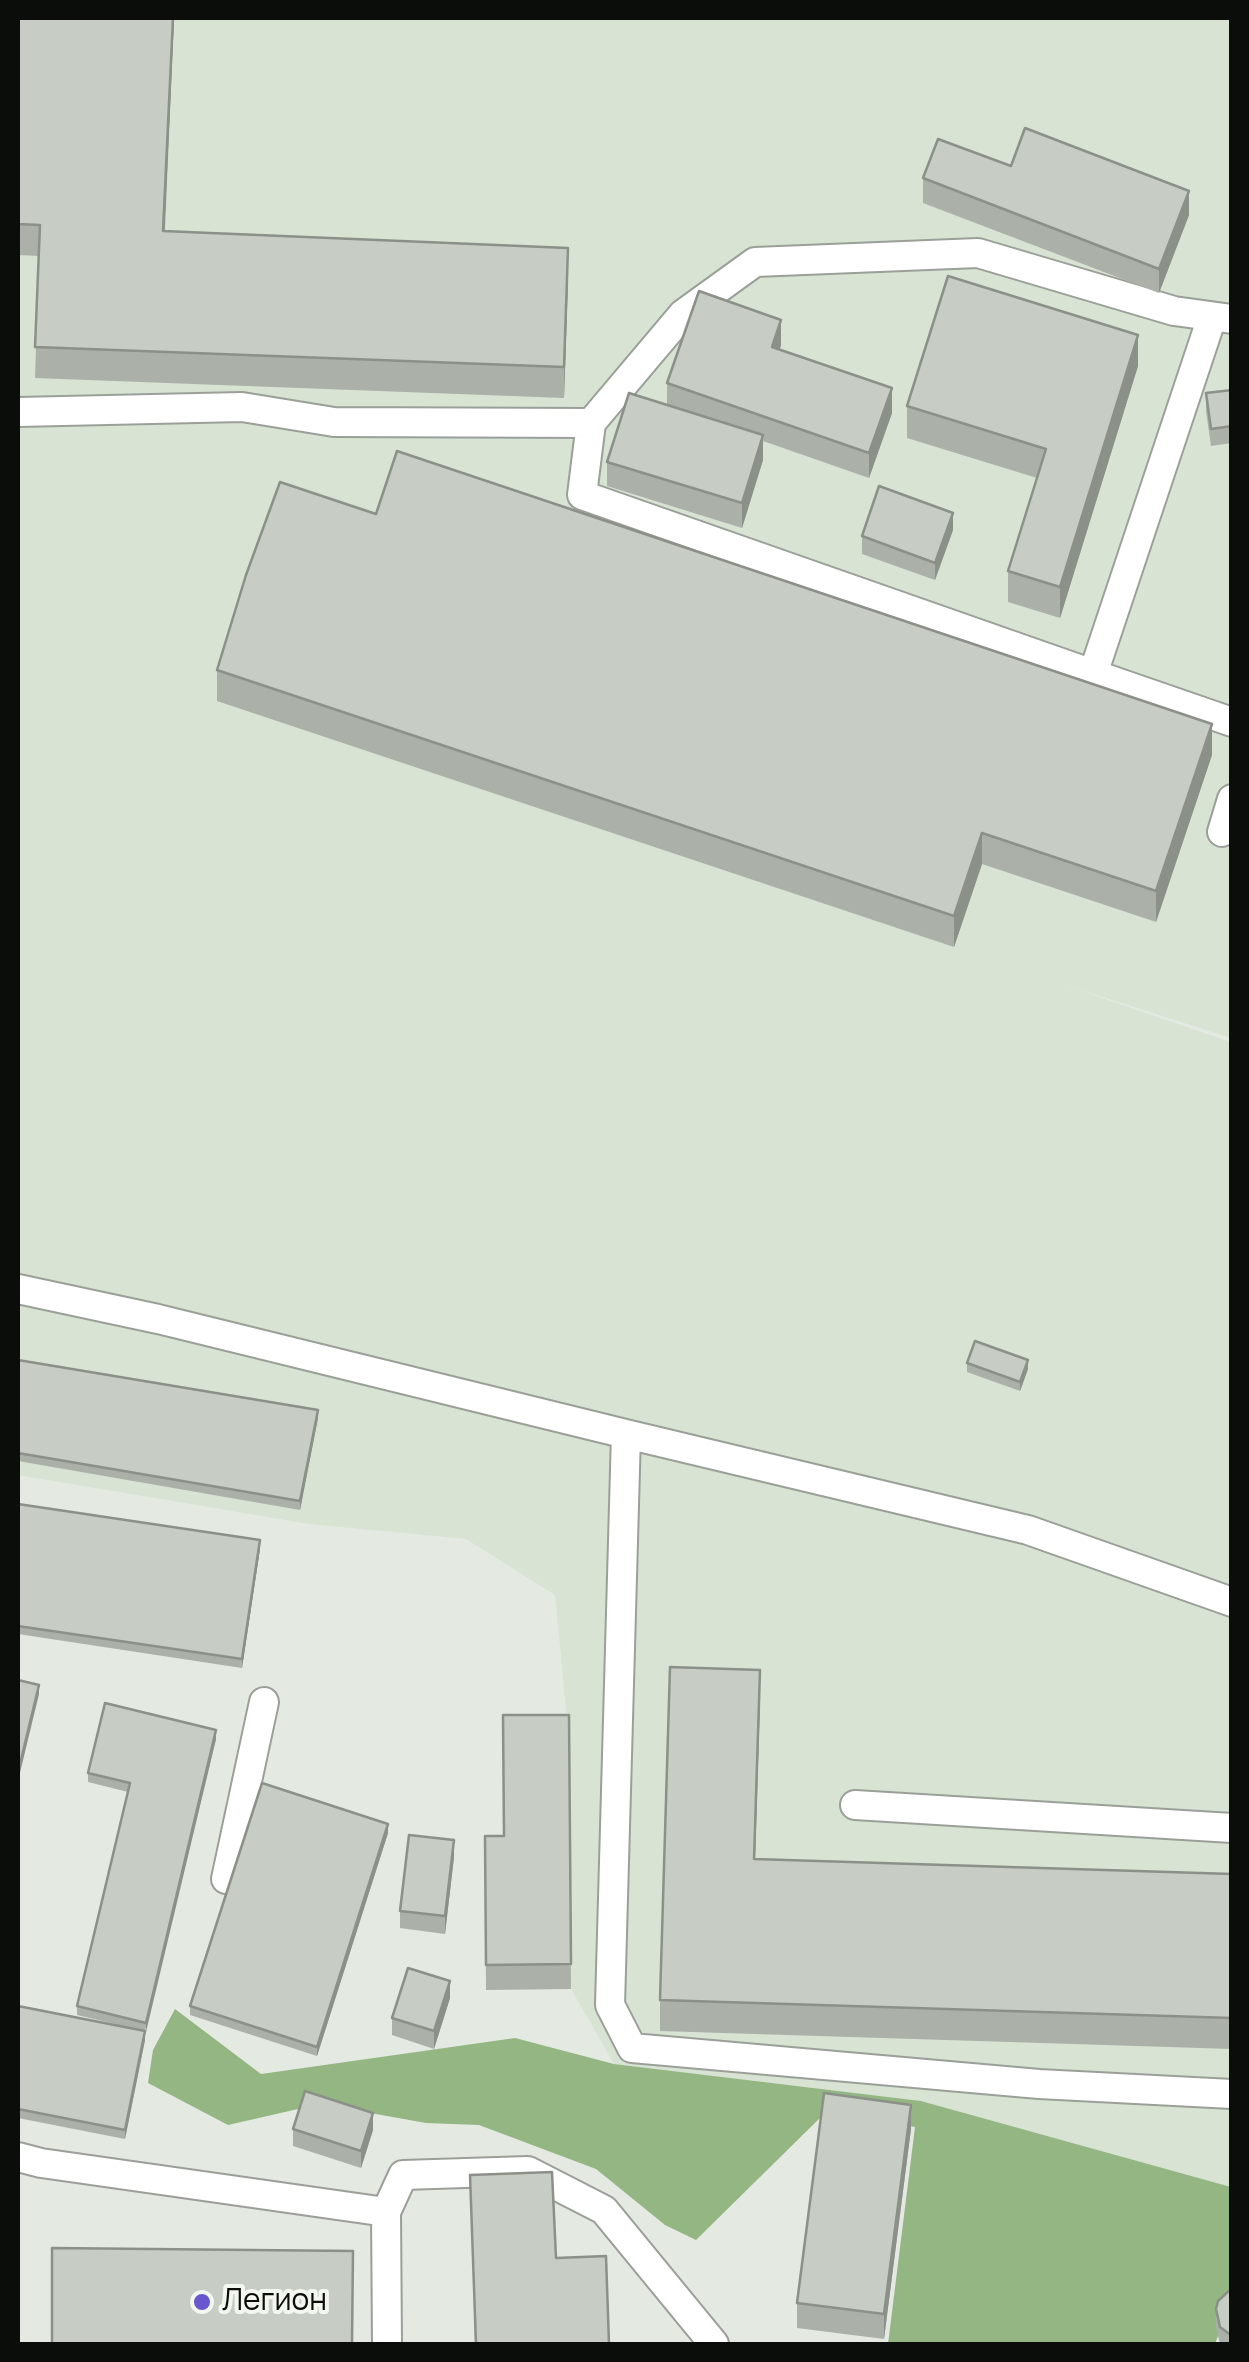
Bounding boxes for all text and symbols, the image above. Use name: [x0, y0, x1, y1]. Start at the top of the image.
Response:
place label: Легион: [222, 2284, 327, 2320]
marker: Легион: [191, 2291, 213, 2313]

